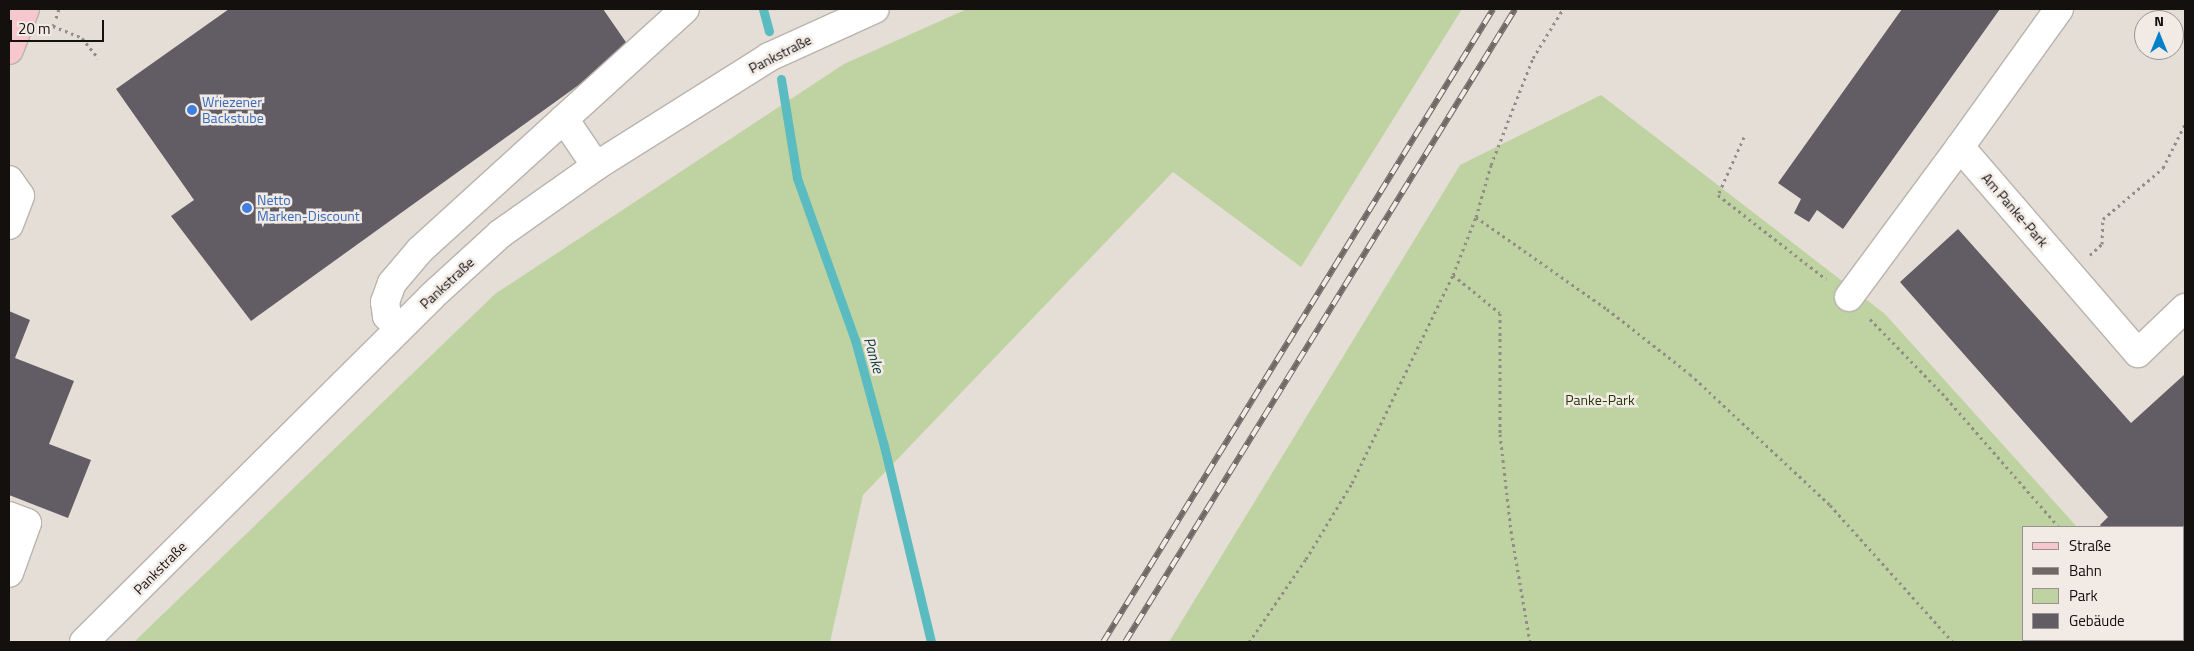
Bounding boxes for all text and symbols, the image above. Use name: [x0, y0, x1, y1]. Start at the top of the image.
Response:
scale bar: [12, 10, 106, 42]
north arrow: [2134, 10, 2184, 60]
text: N: [2154, 10, 2164, 31]
text: 20 m: [18, 17, 51, 40]
street label: Pankstraße: [746, 31, 814, 77]
place label: Wriezener Backstube: [202, 94, 264, 126]
marker: Wriezener Backstube: [186, 104, 198, 116]
street label: Am Panke-Park: [1978, 170, 2052, 250]
place label: Netto Marken-Discount: [257, 192, 360, 224]
marker: Netto Marken-Discount: [241, 202, 253, 214]
street label: Pankstraße: [416, 254, 478, 312]
water label: Panke: [860, 335, 888, 375]
park label: Panke-Park: [1565, 392, 1635, 408]
legend: [2022, 526, 2184, 641]
text: Straße: [2069, 534, 2111, 557]
street label: Pankstraße: [130, 538, 190, 598]
text: Bahn: [2069, 559, 2102, 582]
text: Park: [2069, 584, 2098, 607]
text: Gebäude: [2069, 609, 2125, 632]

